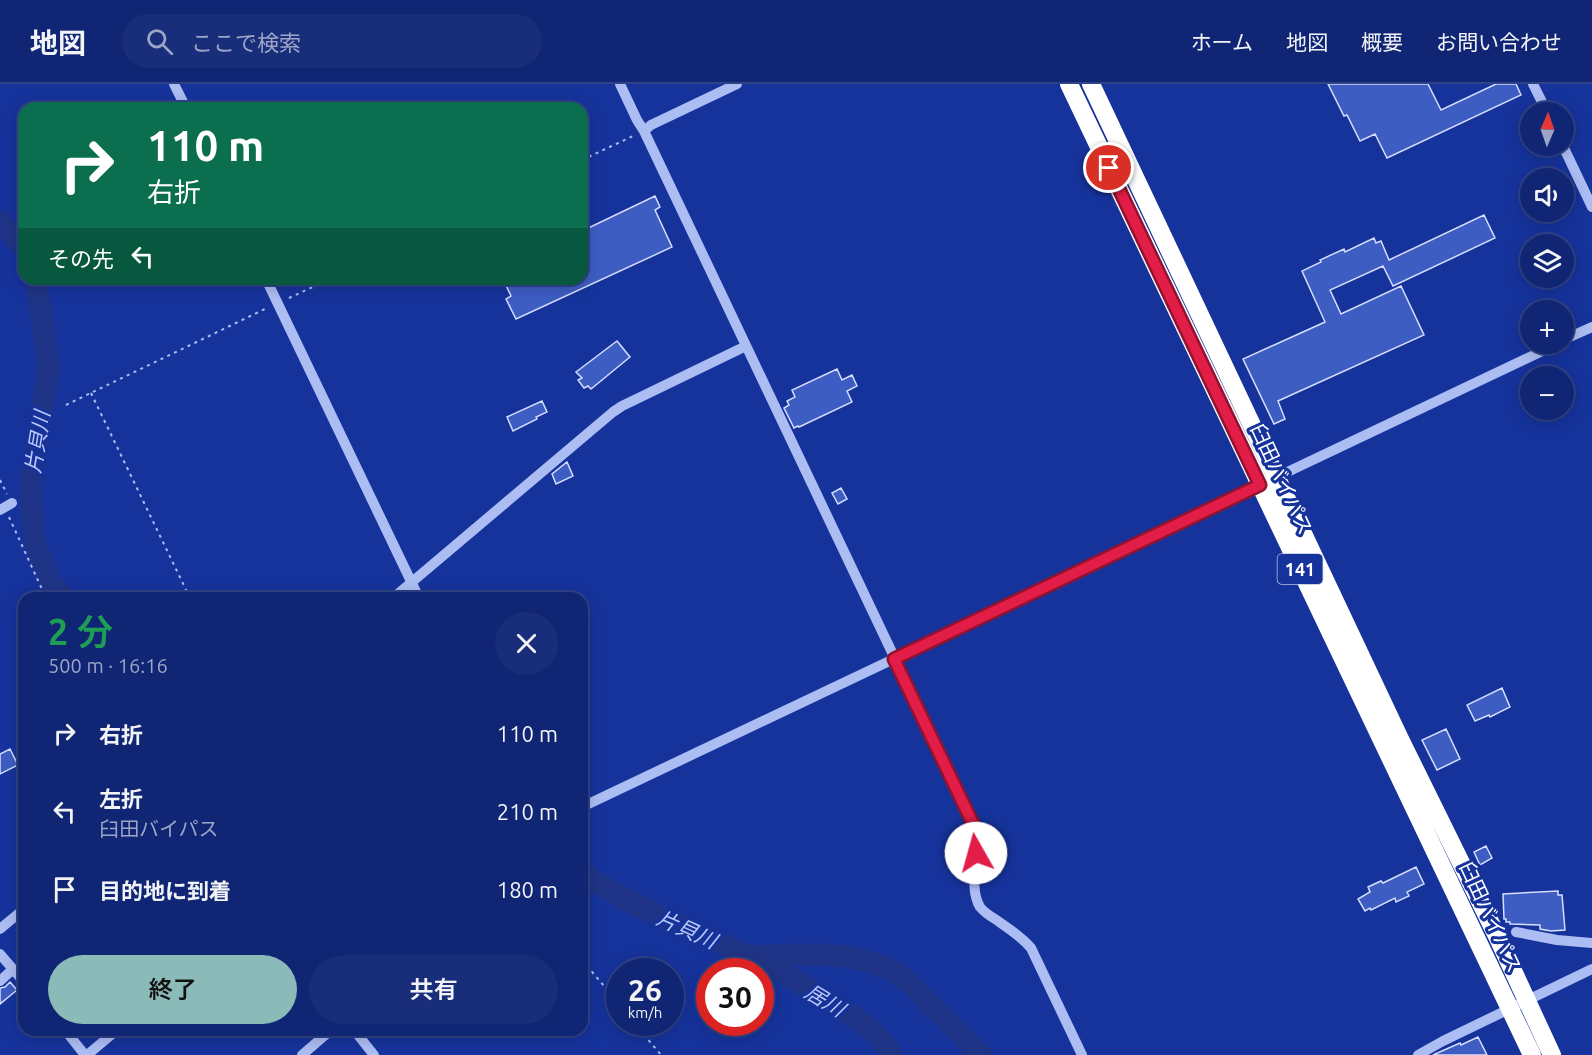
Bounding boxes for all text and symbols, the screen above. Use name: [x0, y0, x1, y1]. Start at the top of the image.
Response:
search box: [122, 14, 542, 68]
icon: search: [143, 25, 176, 58]
text: 地図: [30, 27, 86, 58]
text: ここで検索: [191, 30, 301, 55]
text: ホーム: [1191, 30, 1253, 54]
text: 地図: [1286, 30, 1328, 54]
text: 概要: [1361, 30, 1403, 54]
text: お問い合わせ: [1436, 30, 1562, 54]
north arrow: [1520, 102, 1574, 156]
map controls: [1520, 102, 1574, 420]
text: 110 m: [147, 122, 264, 169]
icon: right: [48, 126, 126, 204]
pin: [1083, 142, 1134, 193]
icon: arrive: [1092, 151, 1125, 184]
button: sound: [1520, 168, 1574, 222]
text: 右折: [147, 177, 201, 207]
button: layers: [1520, 234, 1574, 288]
icon: left: [126, 240, 159, 273]
text: その先: [48, 246, 114, 271]
button: +: [1520, 300, 1574, 354]
button: −: [1520, 366, 1574, 420]
water label: 片貝川: [20, 407, 54, 475]
street label: 臼田バイパス: [1246, 420, 1318, 538]
road number: 141: [1278, 554, 1322, 584]
text: 2 分: [48, 611, 113, 652]
button: close: [495, 612, 558, 675]
text: 500 m · 16:16: [48, 654, 168, 677]
icon: right: [48, 717, 81, 750]
text: 110 m: [497, 721, 558, 746]
text: 右折: [99, 722, 143, 747]
text: 左折: [99, 786, 143, 811]
icon: left: [48, 795, 81, 828]
text: 210 m: [497, 799, 558, 824]
text: 臼田バイパス: [99, 817, 219, 840]
position arrow: [944, 821, 1008, 885]
street label: 臼田バイパス: [1455, 858, 1527, 976]
icon: arrive: [48, 873, 81, 906]
text: 180 m: [497, 877, 558, 902]
text: 目的地に到着: [99, 878, 231, 903]
water label: 片貝川: [653, 905, 722, 954]
button: 終了: [48, 955, 297, 1024]
button: 共有: [309, 955, 558, 1024]
speed limit sign: 30: [696, 958, 774, 1036]
text: 26: [628, 973, 662, 1007]
water label: 居川: [801, 979, 851, 1022]
text: km/h: [628, 1004, 662, 1021]

